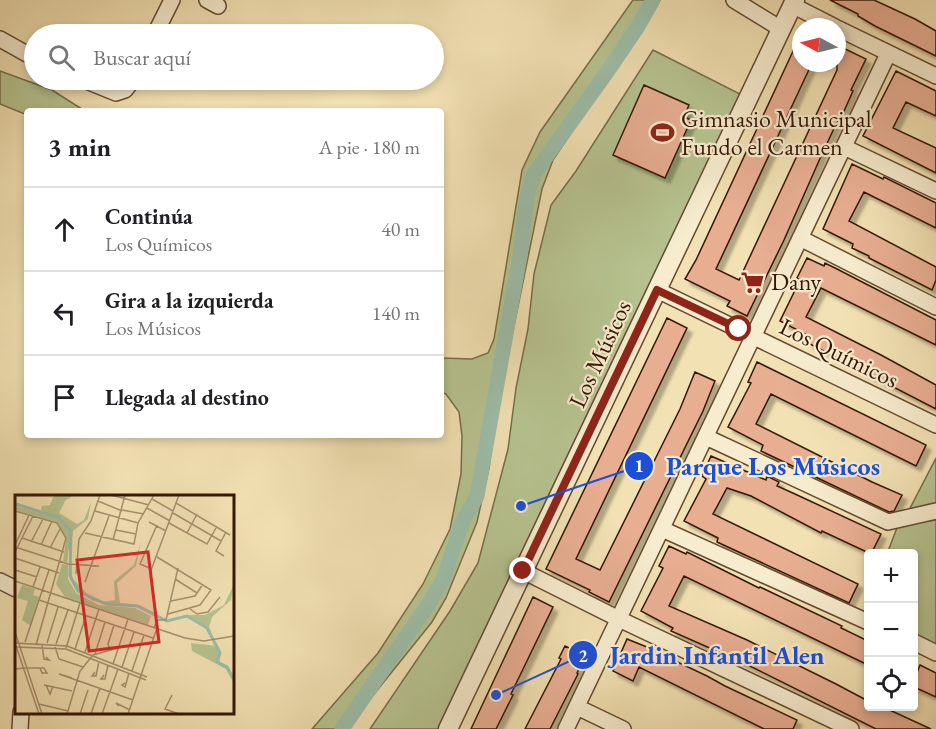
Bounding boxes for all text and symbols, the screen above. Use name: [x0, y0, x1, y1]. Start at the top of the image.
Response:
north arrow: [792, 18, 846, 72]
search box: [24, 24, 444, 90]
icon: search: [45, 41, 78, 74]
text: Buscar aquí: [93, 43, 191, 72]
place label: Gimnasio Municipal Fundo el Carmen: [681, 103, 872, 162]
sports icon: Gimnasio Municipal Fundo el Carmen: [650, 120, 676, 146]
text: 3 min: [48, 130, 111, 164]
text: A pie · 180 m: [319, 134, 420, 160]
text: Continúa: [105, 202, 193, 231]
icon: ahead: [48, 213, 81, 246]
text: 40 m: [381, 216, 420, 242]
text: Los Químicos: [105, 231, 212, 257]
place label: Dany: [771, 266, 821, 297]
supermarket icon: Dany: [740, 269, 766, 295]
text: Gira a la izquierda: [105, 286, 274, 315]
street label: Los Músicos: [561, 295, 638, 413]
icon: left: [48, 297, 81, 330]
text: 140 m: [372, 300, 420, 326]
street label: Los Químicos: [775, 310, 904, 395]
text: Los Músicos: [105, 315, 201, 341]
route start: [725, 315, 751, 341]
icon: arrive: [48, 381, 81, 414]
text: Llegada al destino: [105, 383, 269, 412]
callout: Parque Los Músicos: [624, 444, 892, 488]
text: Parque Los Músicos: [666, 449, 880, 483]
text: 1: [634, 454, 644, 477]
inset map: [15, 495, 234, 714]
map controls: [864, 549, 918, 711]
button: +: [864, 549, 918, 603]
route end: [509, 557, 535, 583]
button: −: [864, 603, 918, 657]
callout: Jardin Infantil Alen: [568, 633, 837, 677]
text: Jardin Infantil Alen: [607, 638, 825, 672]
text: 2: [578, 644, 588, 667]
button: locate: [864, 657, 918, 711]

